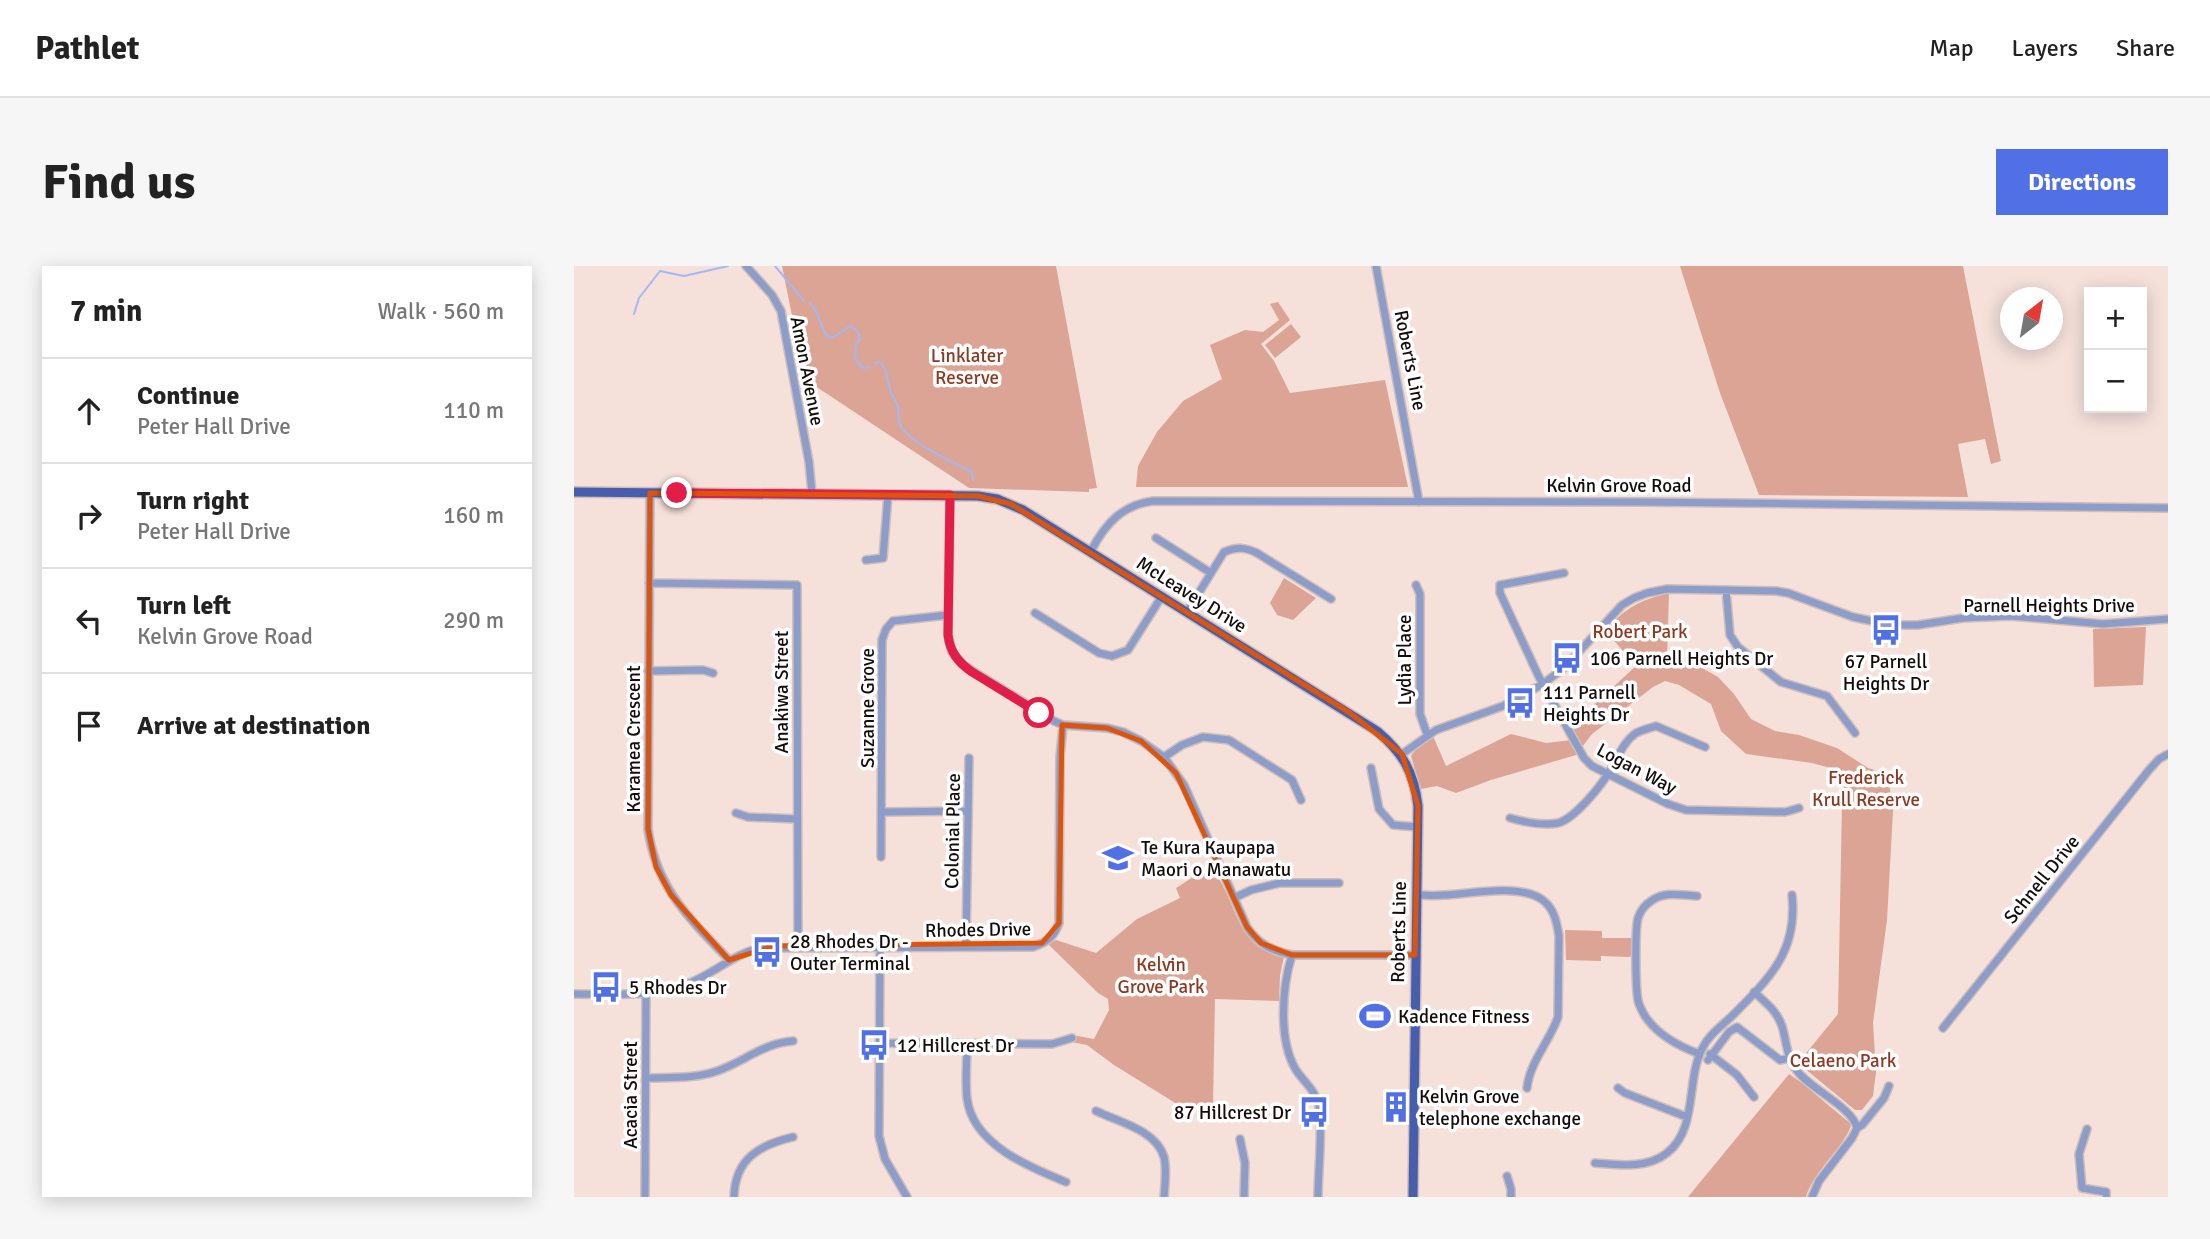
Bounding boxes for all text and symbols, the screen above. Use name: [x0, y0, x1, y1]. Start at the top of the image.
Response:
text: Pathlet: [35, 28, 139, 69]
text: Map: [1929, 33, 1974, 63]
text: Layers: [2012, 33, 2078, 63]
text: Share: [2116, 33, 2175, 63]
button: Directions: [1996, 149, 2168, 215]
text: Find us: [42, 152, 195, 212]
north arrow: [2000, 287, 2063, 350]
map controls: [2084, 287, 2147, 413]
button: +: [2084, 287, 2147, 350]
text: 7 min: [70, 293, 142, 330]
text: Walk · 560 m: [378, 297, 504, 326]
street label: Roberts Line: [1389, 308, 1431, 412]
street label: Amon Avenue: [785, 315, 829, 428]
park label: Linklater Reserve: [931, 344, 1003, 390]
button: −: [2084, 350, 2147, 413]
text: Continue: [137, 380, 239, 412]
icon: ahead: [70, 392, 108, 430]
text: 110 m: [443, 396, 504, 425]
text: Peter Hall Drive: [137, 412, 291, 441]
street label: Kelvin Grove Road: [1546, 474, 1692, 498]
route end: [661, 477, 692, 508]
text: Turn right: [137, 485, 249, 517]
icon: right: [70, 497, 108, 535]
text: 160 m: [443, 501, 504, 530]
text: Peter Hall Drive: [137, 517, 291, 546]
street label: McLeavey Drive: [1132, 551, 1251, 638]
text: Turn left: [137, 590, 231, 622]
street label: Parnell Heights Drive: [1963, 594, 2135, 618]
icon: left: [70, 602, 108, 640]
text: 290 m: [443, 606, 504, 635]
bus stop icon: 67 Parnell Heights Dr: [1869, 613, 1903, 647]
street label: Lydia Place: [1393, 614, 1417, 706]
park label: Robert Park: [1592, 620, 1688, 644]
text: Kelvin Grove Road: [137, 622, 313, 651]
street label: Anakiwa Street: [770, 630, 794, 753]
bus stop icon: 106 Parnell Heights Dr: [1550, 641, 1584, 675]
place label: 106 Parnell Heights Dr: [1590, 647, 1773, 671]
street label: Suzanne Grove: [856, 648, 880, 768]
place label: 67 Parnell Heights Dr: [1843, 650, 1929, 696]
street label: Karamea Crescent: [622, 665, 646, 813]
place label: 111 Parnell Heights Dr: [1543, 681, 1636, 727]
bus stop icon: 111 Parnell Heights Dr: [1503, 686, 1537, 720]
route start: [1023, 697, 1054, 728]
icon: arrive: [70, 707, 108, 745]
text: Arrive at destination: [137, 710, 370, 742]
street label: Logan Way: [1592, 738, 1681, 800]
park label: Frederick Krull Reserve: [1812, 766, 1920, 812]
street label: Colonial Place: [940, 773, 966, 889]
street label: Schnell Drive: [1999, 830, 2085, 929]
place label: Te Kura Kaupapa Maori o Manawatu: [1141, 836, 1291, 882]
school or university icon: Te Kura Kaupapa Maori o Manawatu: [1101, 841, 1135, 875]
street label: Roberts Line: [1386, 881, 1412, 983]
street label: Rhodes Drive: [925, 917, 1031, 943]
place label: 28 Rhodes Dr - Outer Terminal: [790, 930, 910, 976]
bus stop icon: 28 Rhodes Dr - Outer Terminal: [750, 935, 784, 969]
park label: Kelvin Grove Park: [1117, 953, 1205, 999]
bus stop icon: 5 Rhodes Dr: [589, 970, 623, 1004]
place label: 5 Rhodes Dr: [629, 976, 726, 1000]
sports icon: Kadence Fitness: [1358, 999, 1392, 1033]
place label: Kadence Fitness: [1398, 1005, 1529, 1029]
bus stop icon: 12 Hillcrest Dr: [857, 1028, 891, 1062]
place label: 12 Hillcrest Dr: [897, 1034, 1014, 1058]
street label: Acacia Street: [619, 1041, 643, 1149]
park label: Celaeno Park: [1790, 1049, 1897, 1073]
place label: Kelvin Grove telephone exchange: [1419, 1085, 1581, 1131]
building icon: Kelvin Grove telephone exchange: [1379, 1090, 1413, 1124]
bus stop icon: 87 Hillcrest Dr: [1297, 1095, 1331, 1129]
place label: 87 Hillcrest Dr: [1174, 1101, 1291, 1125]

